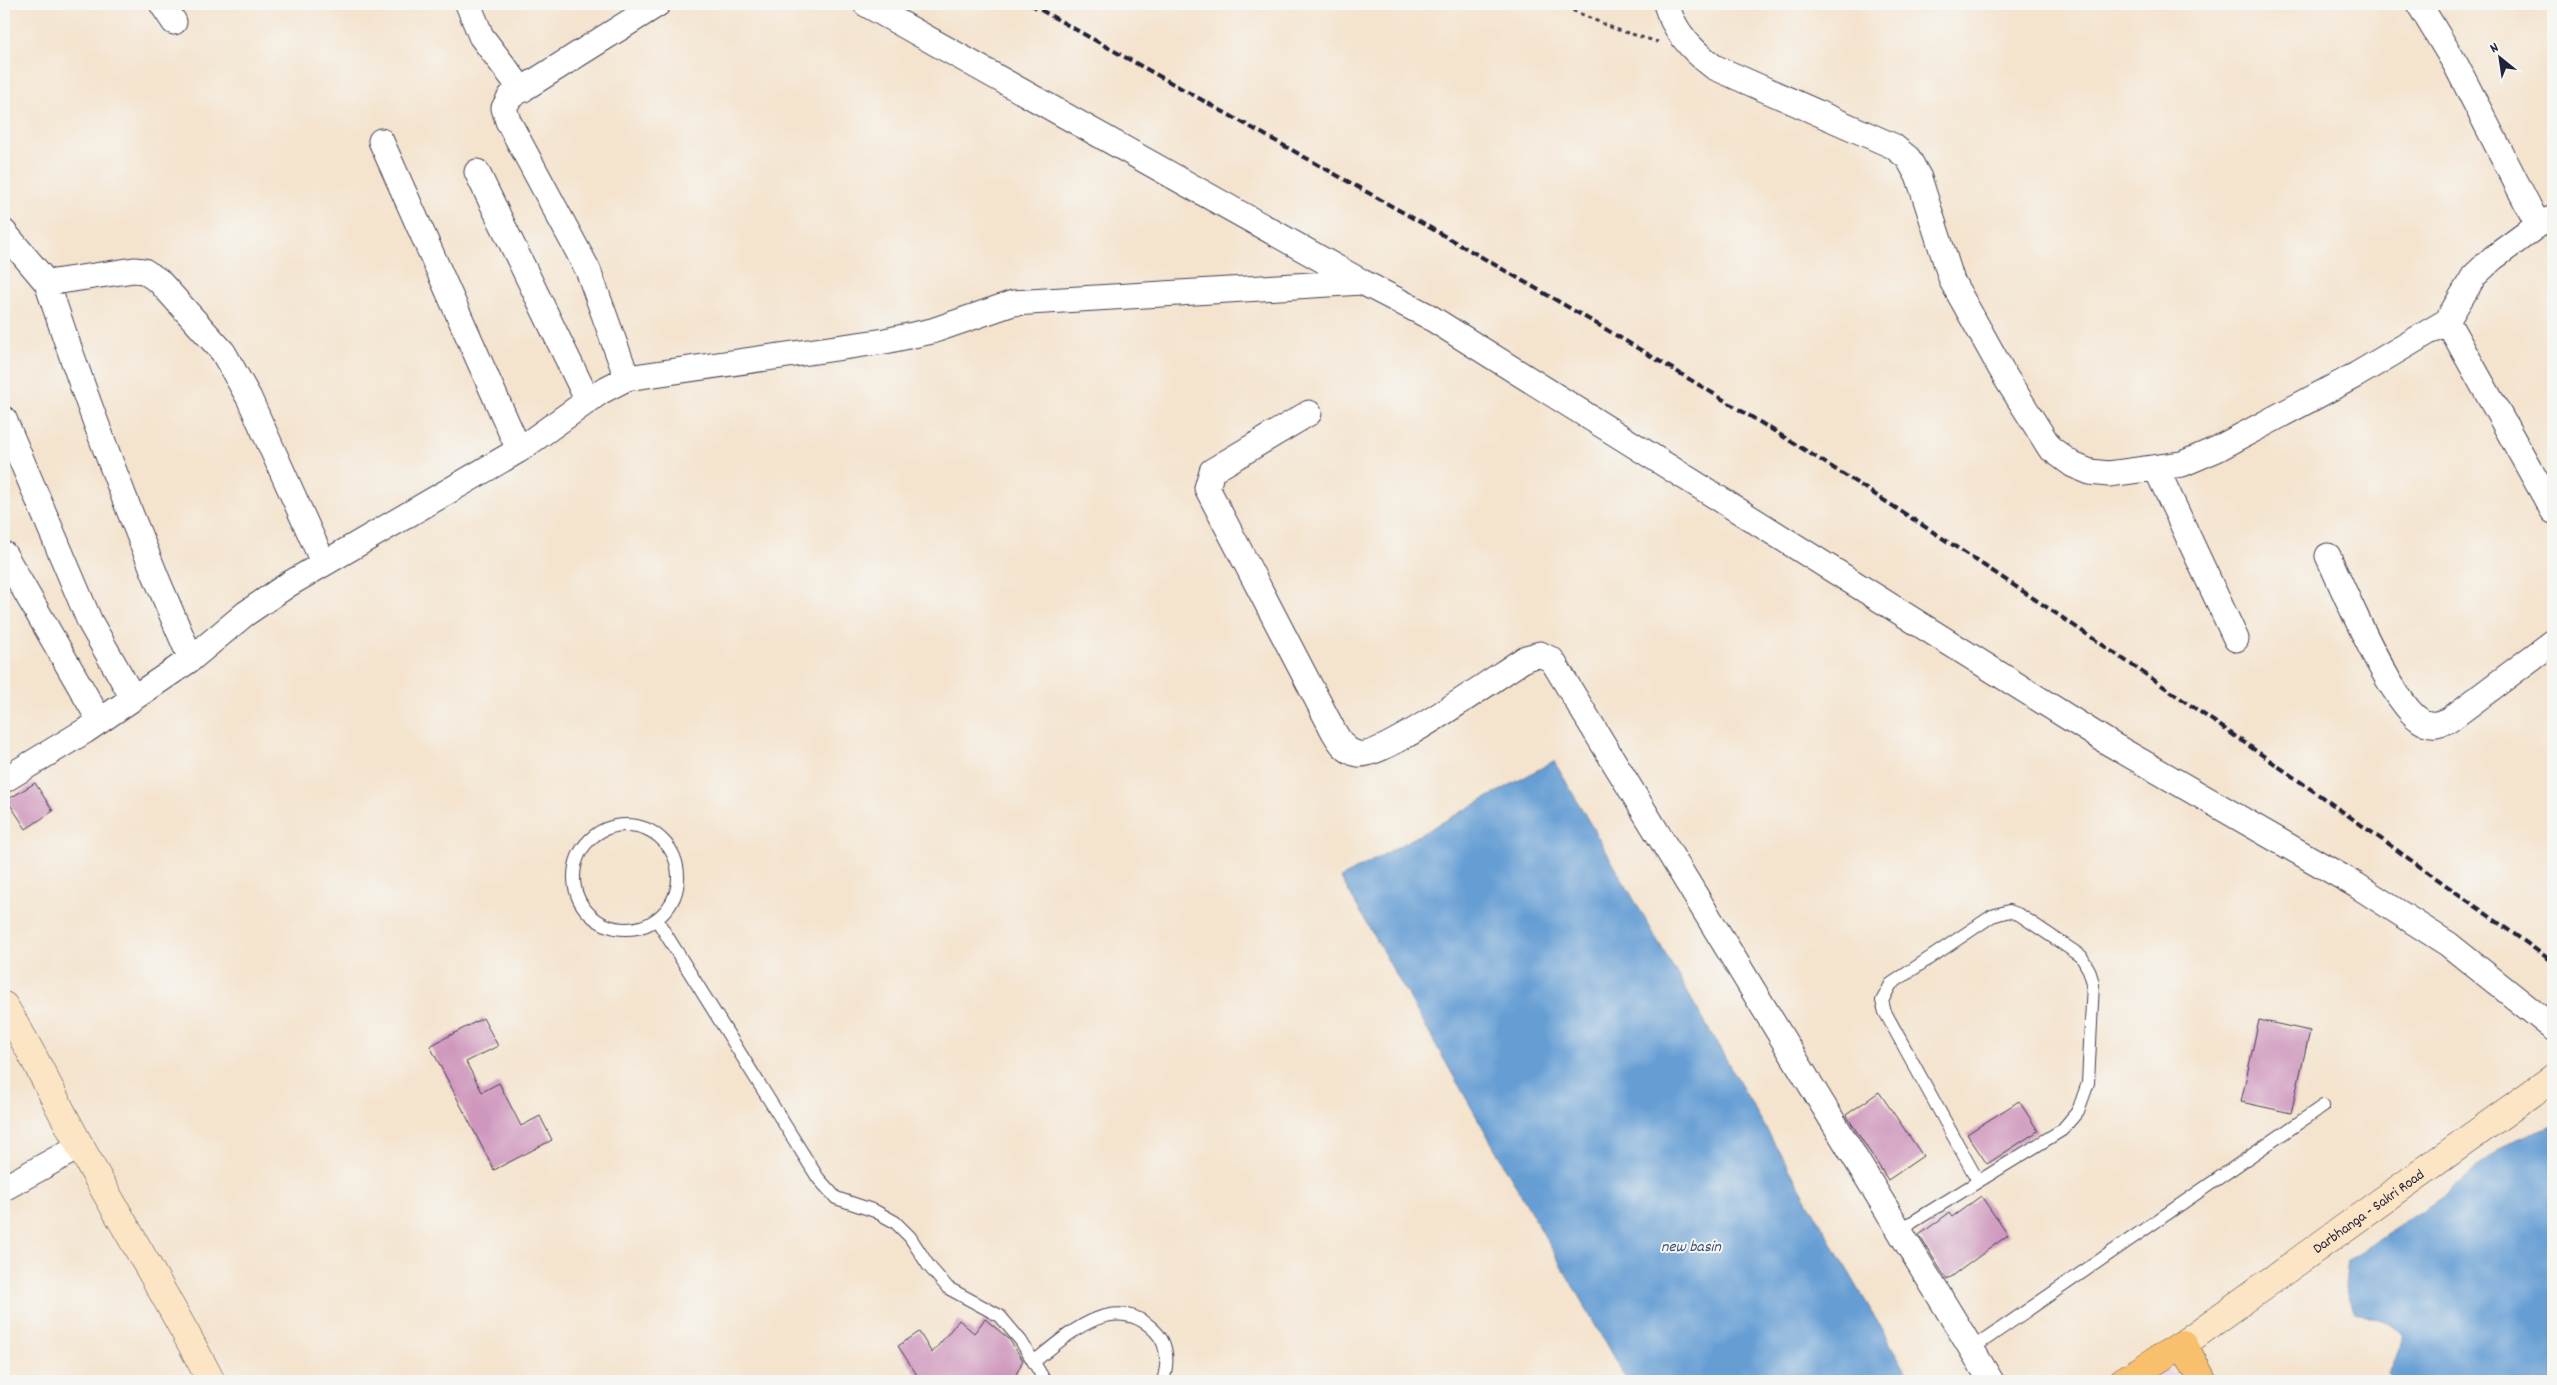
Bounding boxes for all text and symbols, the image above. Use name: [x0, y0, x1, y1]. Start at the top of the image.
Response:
north arrow: [2474, 32, 2524, 82]
text: N: [2487, 38, 2503, 59]
street label: Darbhanga - Sakri Road: [2309, 1165, 2430, 1260]
water label: new basin: [1661, 1236, 1722, 1259]

